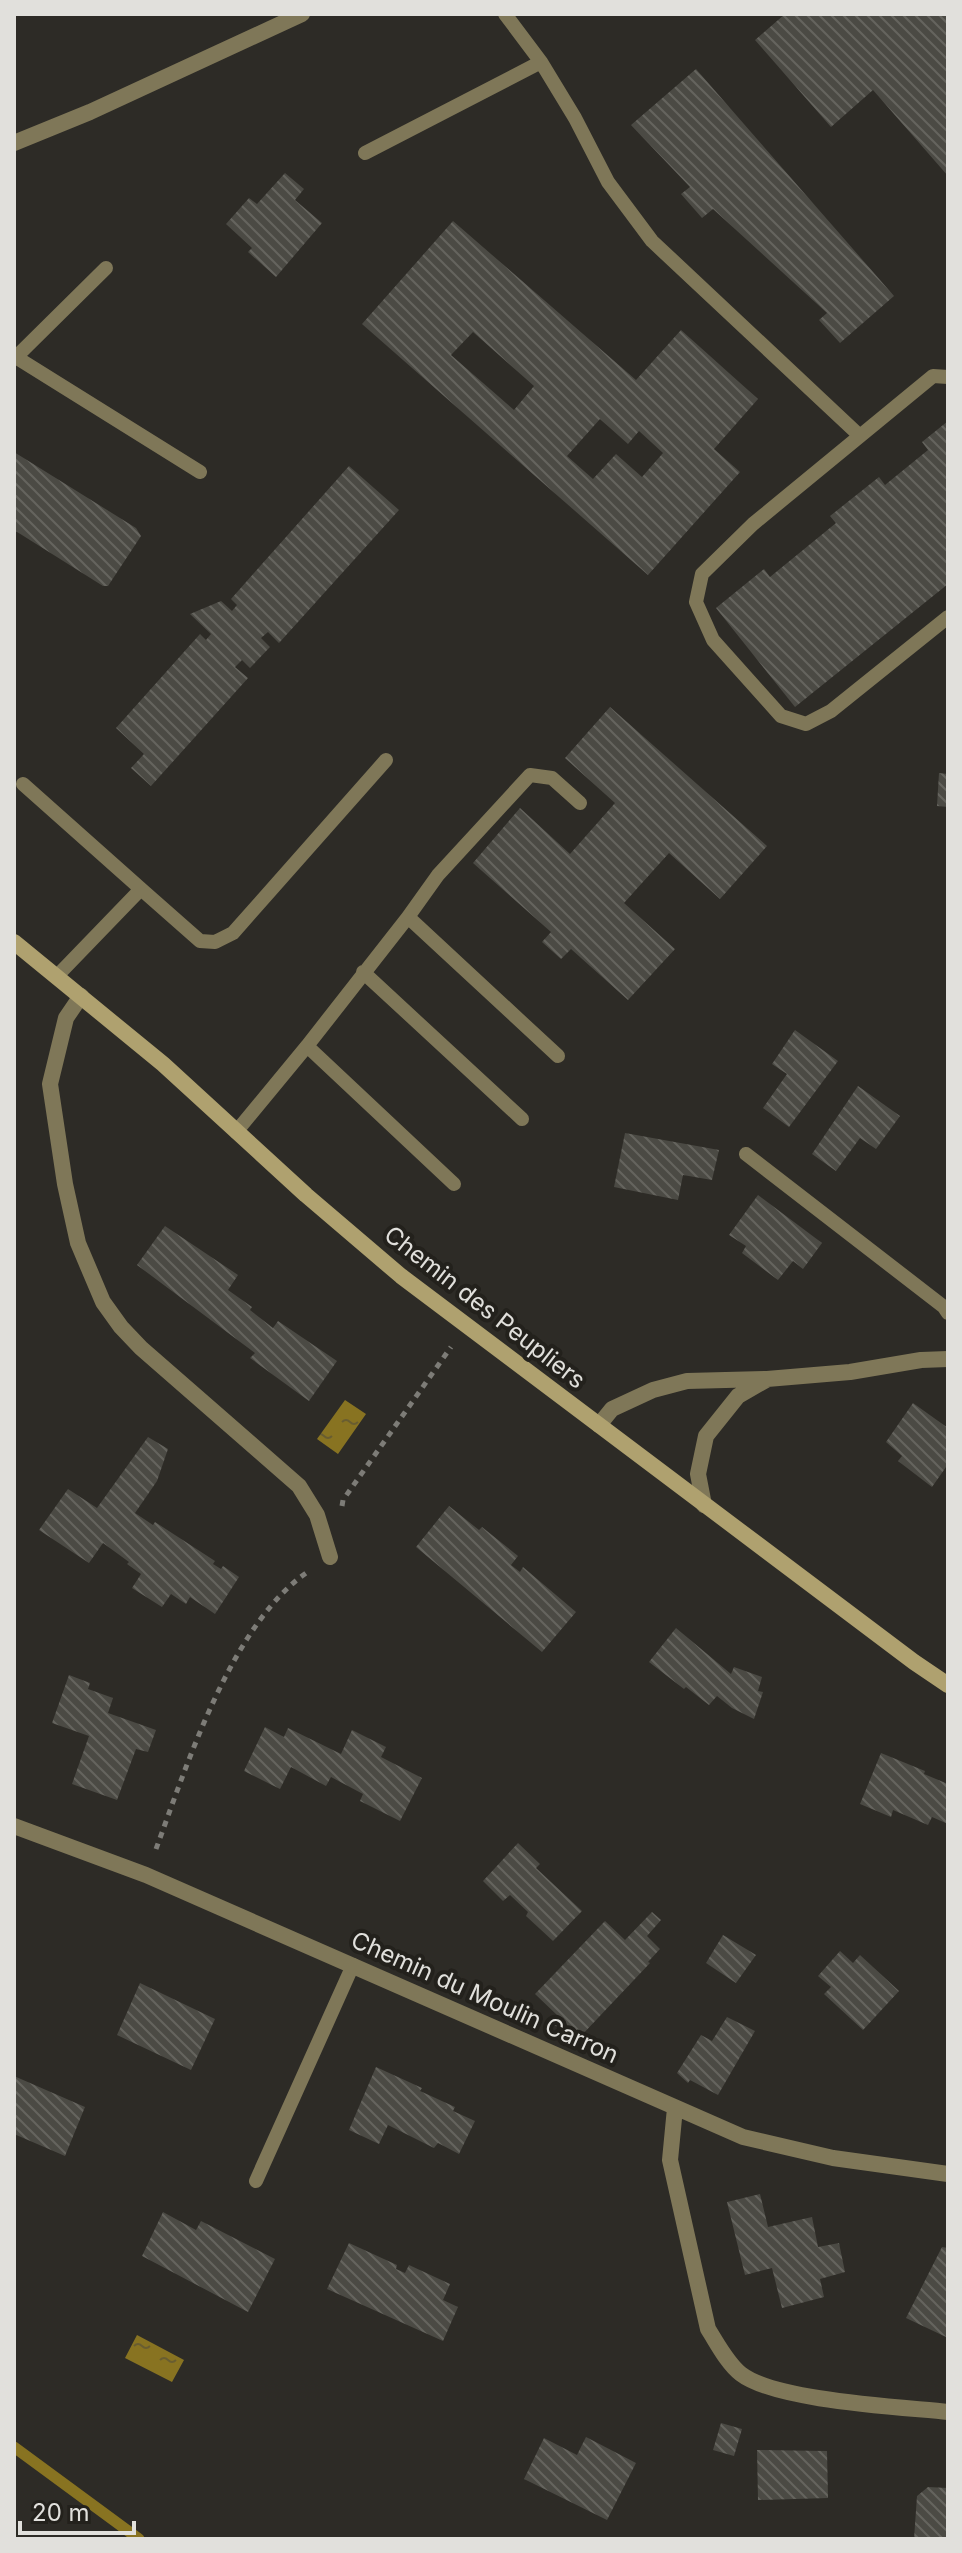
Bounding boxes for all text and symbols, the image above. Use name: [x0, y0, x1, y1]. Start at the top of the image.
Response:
street label: Chemin des Peupliers: [379, 1220, 591, 1394]
street label: Chemin du Moulin Carron: [347, 1925, 623, 2069]
scale bar: [20, 2485, 134, 2535]
text: 20 m: [32, 2498, 90, 2527]

